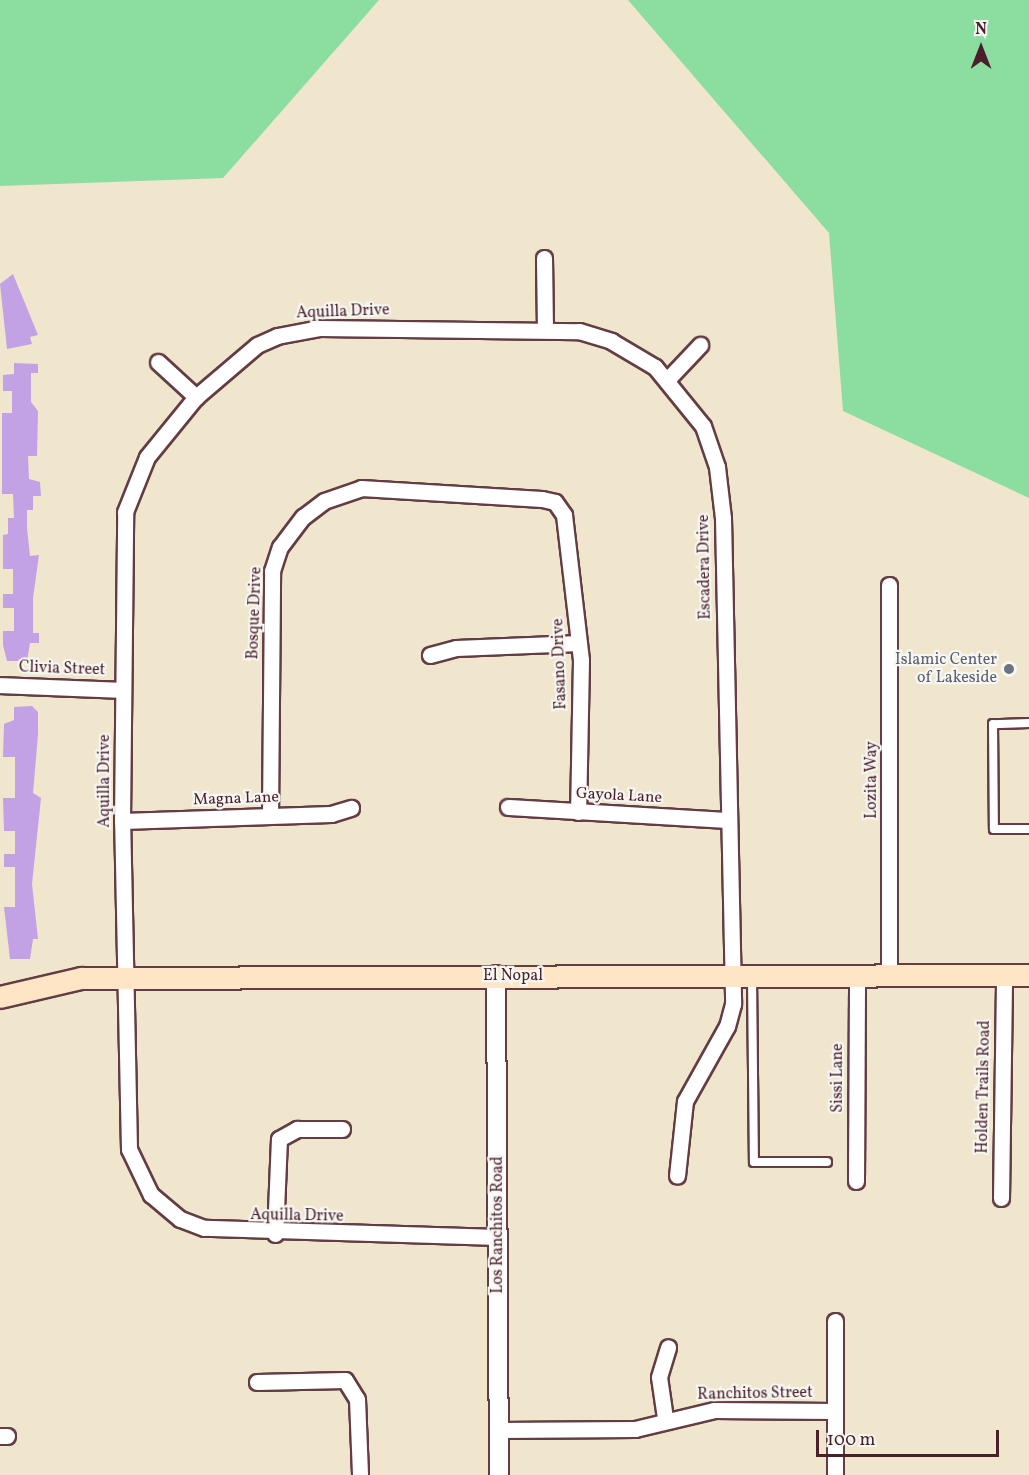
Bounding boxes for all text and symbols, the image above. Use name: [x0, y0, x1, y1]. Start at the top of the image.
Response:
north arrow: [951, 18, 1011, 78]
text: N: [975, 19, 987, 41]
street label: Aquilla Drive: [296, 301, 390, 323]
street label: Escadera Drive: [694, 514, 716, 620]
street label: Bosque Drive: [244, 566, 266, 660]
street label: Fasano Drive: [549, 618, 571, 710]
place label: Islamic Center of Lakeside: [895, 650, 997, 688]
street label: Clivia Street: [18, 658, 106, 680]
marker: Islamic Center of Lakeside: [1002, 662, 1016, 676]
street label: Aquilla Drive: [95, 734, 115, 828]
street label: Lozita Way: [862, 741, 882, 819]
street label: Gayola Lane: [576, 784, 662, 808]
street label: Magna Lane: [193, 788, 279, 810]
street label: El Nopal: [483, 966, 543, 986]
street label: Holden Trails Road: [973, 1020, 995, 1154]
street label: Sissi Lane: [828, 1043, 848, 1113]
street label: Los Ranchitos Road: [488, 1156, 508, 1294]
street label: Aquilla Drive: [250, 1206, 344, 1226]
street label: Ranchitos Street: [697, 1383, 813, 1405]
scale bar: [819, 1418, 1002, 1456]
text: 100 m: [827, 1428, 876, 1453]

